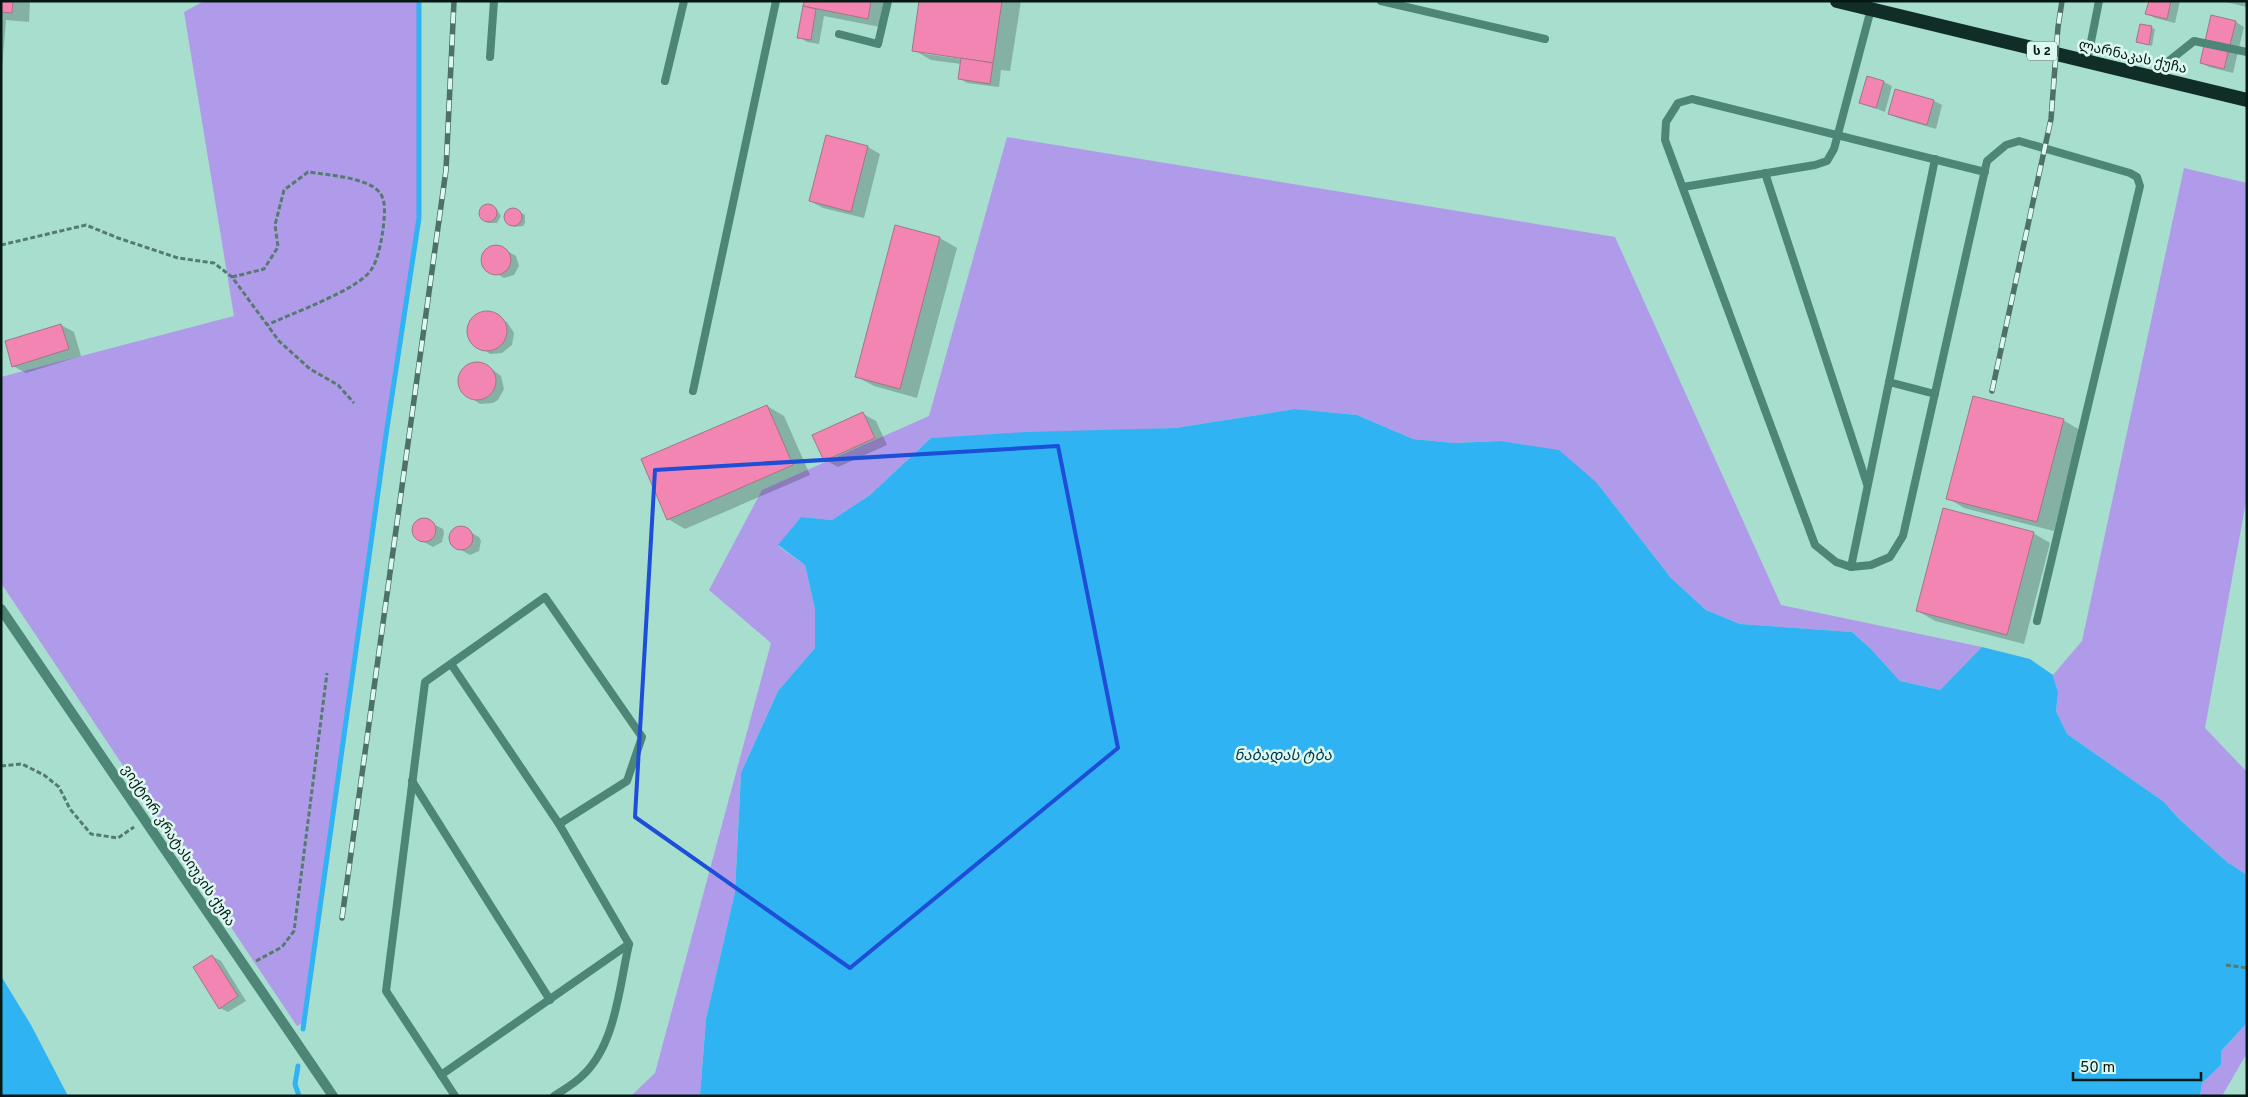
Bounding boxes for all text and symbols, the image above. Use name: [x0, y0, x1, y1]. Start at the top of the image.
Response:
street label: ლარნაკას ქუჩა: [2077, 37, 2188, 78]
road number: ს 2: [2027, 41, 2057, 60]
water label: ნაბადას ტბა: [1234, 747, 1332, 766]
street label: ვიქტორ კრატასიუკის ქუჩა: [117, 762, 238, 930]
scale bar: [2073, 1050, 2200, 1082]
text: 50 m: [2080, 1059, 2115, 1078]

